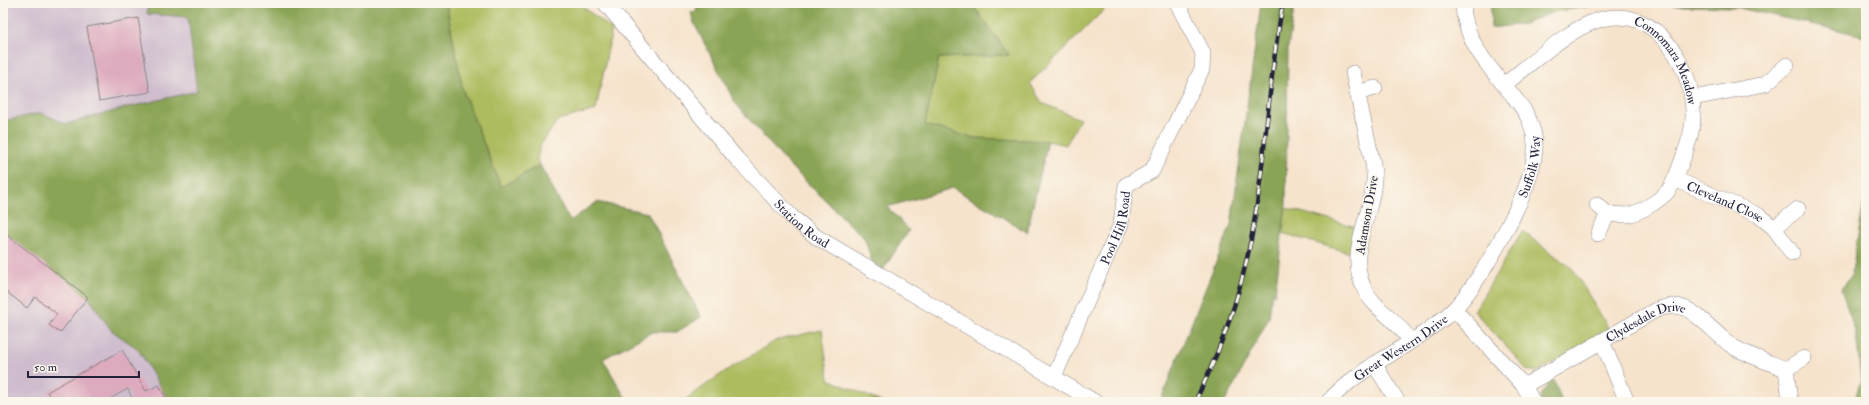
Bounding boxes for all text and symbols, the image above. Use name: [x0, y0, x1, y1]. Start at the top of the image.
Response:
street label: Connomara Meadow: [1631, 13, 1700, 106]
street label: Suffolk Way: [1515, 134, 1545, 200]
street label: Adamson Drive: [1352, 174, 1382, 257]
street label: Cleveland Close: [1684, 178, 1767, 226]
street label: Pool Hill Road: [1097, 190, 1134, 267]
street label: Station Road: [770, 196, 832, 252]
street label: Clydesdale Drive: [1603, 299, 1688, 346]
street label: Great Western Drive: [1351, 311, 1452, 385]
scale bar: [28, 353, 139, 379]
text: 50 m: [34, 360, 58, 375]

